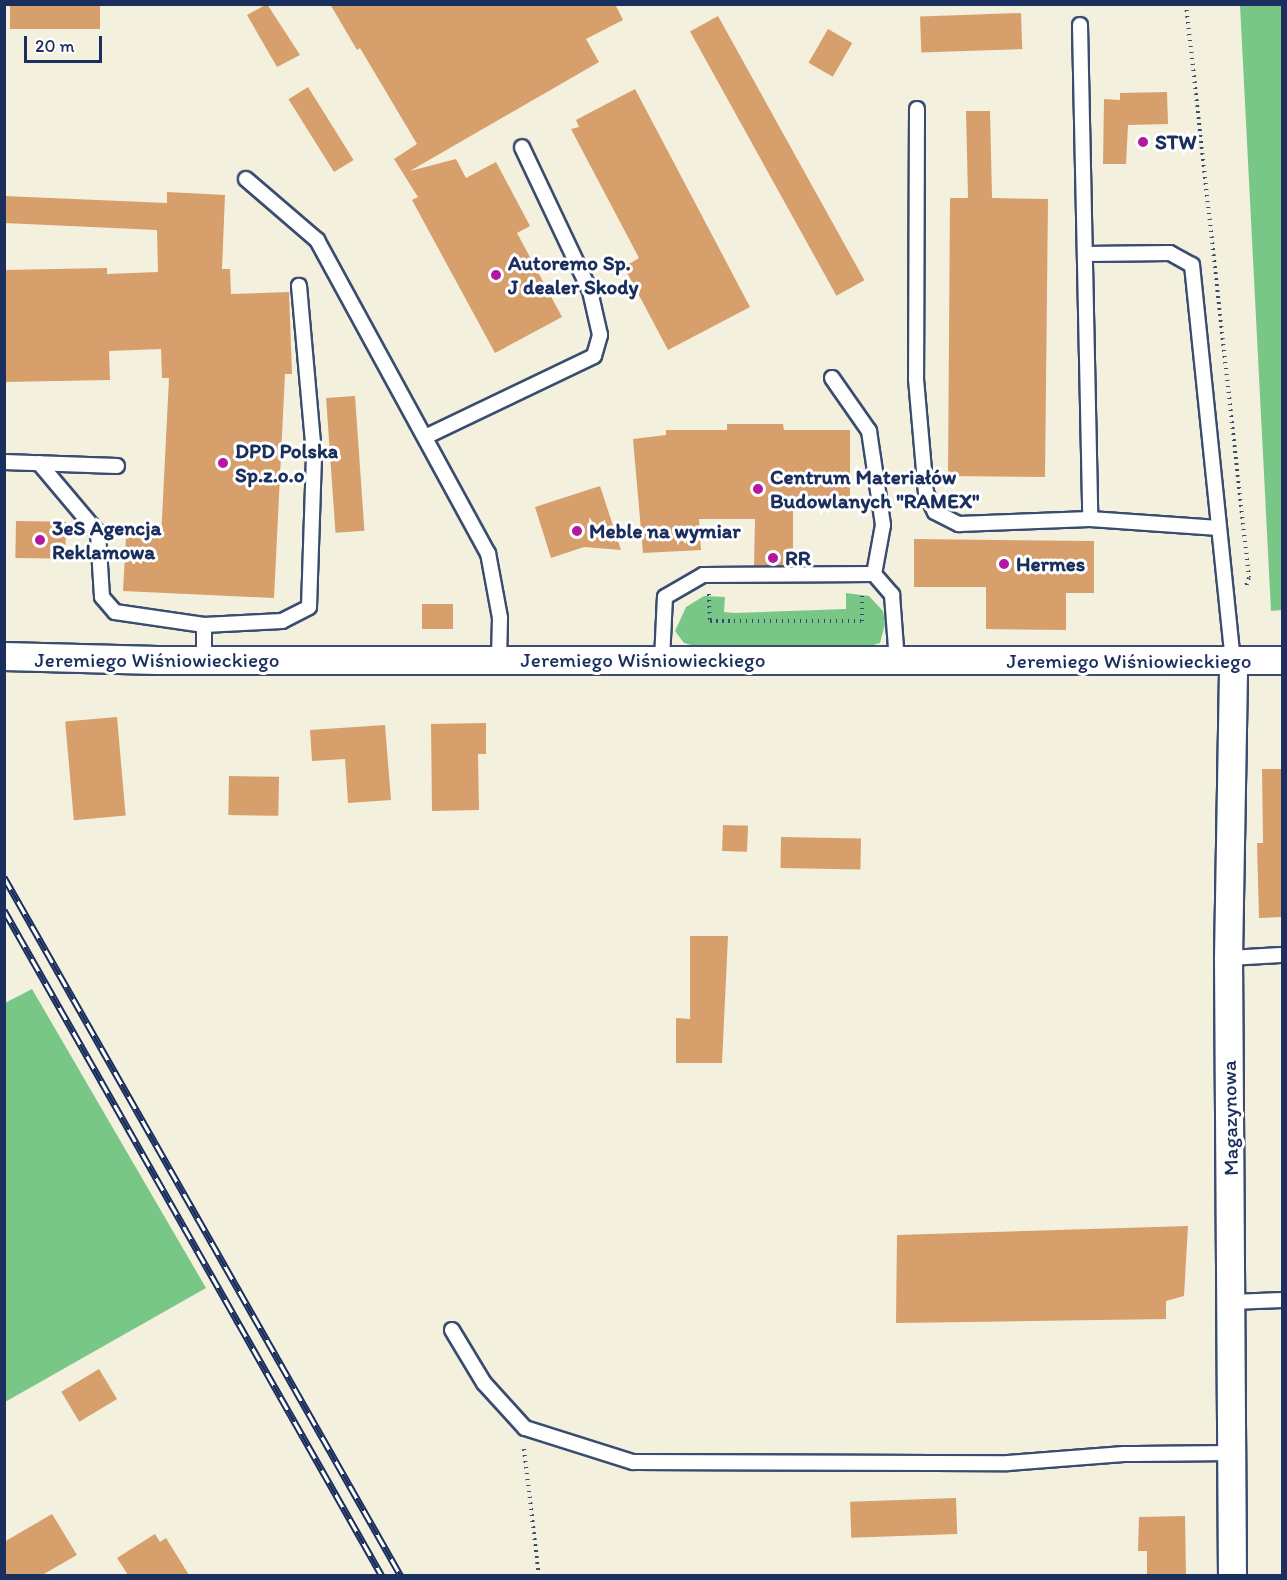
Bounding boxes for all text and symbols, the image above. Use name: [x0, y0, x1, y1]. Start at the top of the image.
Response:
scale bar: [27, 24, 105, 62]
text: 20 m: [35, 35, 75, 57]
place label: STW: [1155, 129, 1197, 155]
marker: STW: [1136, 135, 1150, 149]
place label: Autoremo Sp. J dealer Skody: [508, 250, 638, 300]
marker: Autoremo Sp. J dealer Skody: [489, 268, 503, 282]
place label: DPD Polska Sp.z.o.o: [235, 438, 338, 488]
marker: DPD Polska Sp.z.o.o: [216, 456, 230, 470]
place label: Centrum Materiałów Budowlanych "RAMEX": [770, 464, 980, 514]
marker: Centrum Materiałów Budowlanych "RAMEX": [751, 482, 765, 496]
place label: 3eS Agencja Reklamowa: [52, 515, 161, 565]
place label: Meble na wymiar: [589, 518, 740, 544]
marker: Meble na wymiar: [570, 524, 584, 538]
marker: 3eS Agencja Reklamowa: [33, 533, 47, 547]
place label: RR: [785, 545, 811, 571]
marker: RR: [766, 551, 780, 565]
place label: Hermes: [1016, 551, 1085, 577]
marker: Hermes: [997, 557, 1011, 571]
street label: Jeremiego Wiśniowieckiego: [35, 647, 279, 673]
street label: Jeremiego Wiśniowieckiego: [521, 647, 765, 673]
street label: Jeremiego Wiśniowieckiego: [1007, 648, 1251, 674]
street label: Magazynowa: [1216, 1060, 1244, 1176]

